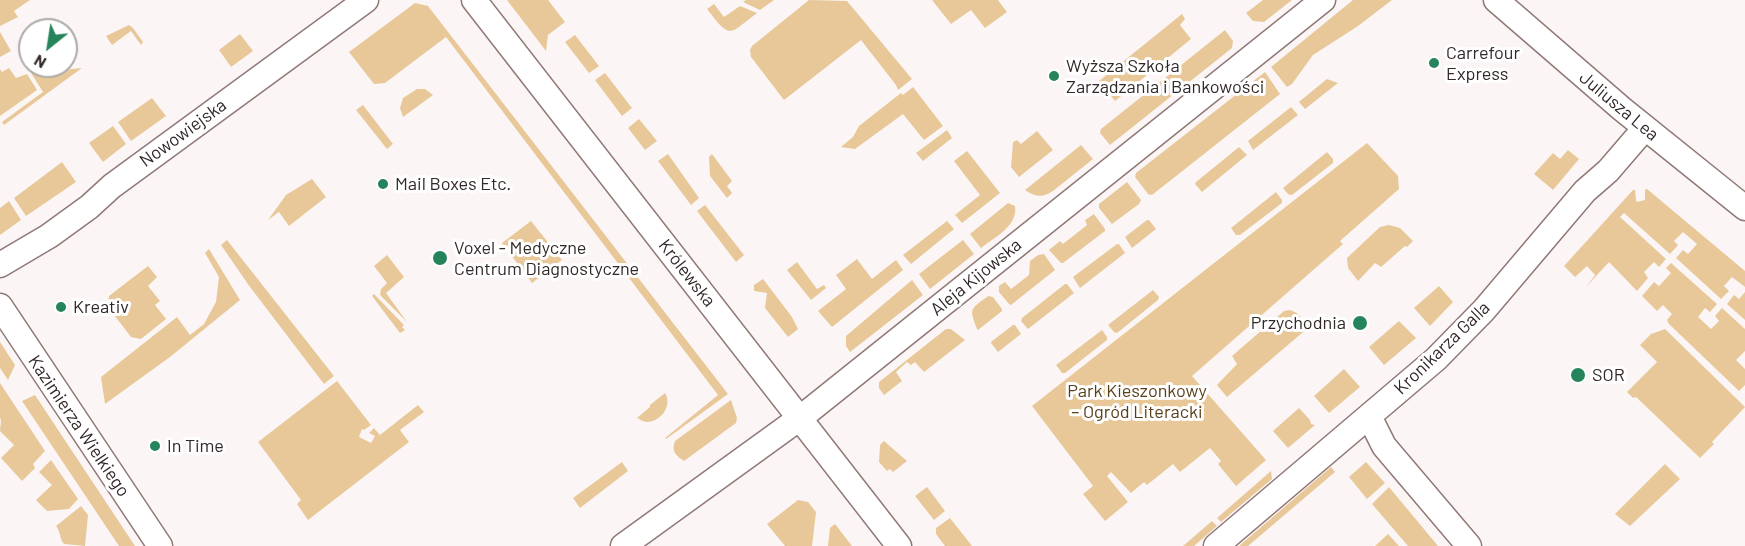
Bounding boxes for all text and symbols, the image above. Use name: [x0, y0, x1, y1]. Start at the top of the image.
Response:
north arrow: [18, 18, 78, 78]
place label: Carrefour Express: [1446, 42, 1520, 84]
text: N: [30, 51, 49, 73]
place label: Wyższa Szkoła Zarządzania i Bankowości: [1066, 55, 1264, 98]
marker: Carrefour Express: [1427, 56, 1441, 70]
street label: Juliusza Lea: [1575, 67, 1663, 145]
marker: Wyższa Szkoła Zarządzania i Bankowości: [1047, 69, 1061, 83]
street label: Nowowiejska: [135, 94, 231, 172]
place label: Mail Boxes Etc.: [395, 173, 511, 195]
marker: Mail Boxes Etc.: [376, 177, 390, 191]
street label: Aleja Kijowska: [926, 234, 1026, 320]
street label: Królewska: [654, 235, 720, 311]
place label: Voxel - Medyczne Centrum Diagnostyczne: [454, 237, 639, 280]
marker: Voxel - Medyczne Centrum Diagnostyczne: [431, 249, 449, 267]
place label: Kreativ: [73, 296, 129, 318]
street label: Kronikarza Galla: [1390, 297, 1494, 399]
marker: Kreativ: [54, 300, 68, 314]
place label: Przychodnia: [1251, 312, 1346, 334]
marker: Przychodnia: [1351, 314, 1369, 332]
street label: Kazimierza Wielkiego: [24, 351, 134, 501]
place label: SOR: [1592, 364, 1625, 386]
marker: SOR: [1569, 366, 1587, 384]
park label: Park Kieszonkowy – Ogród Literacki: [1067, 380, 1207, 422]
place label: In Time: [167, 435, 224, 457]
marker: In Time: [148, 439, 162, 453]

